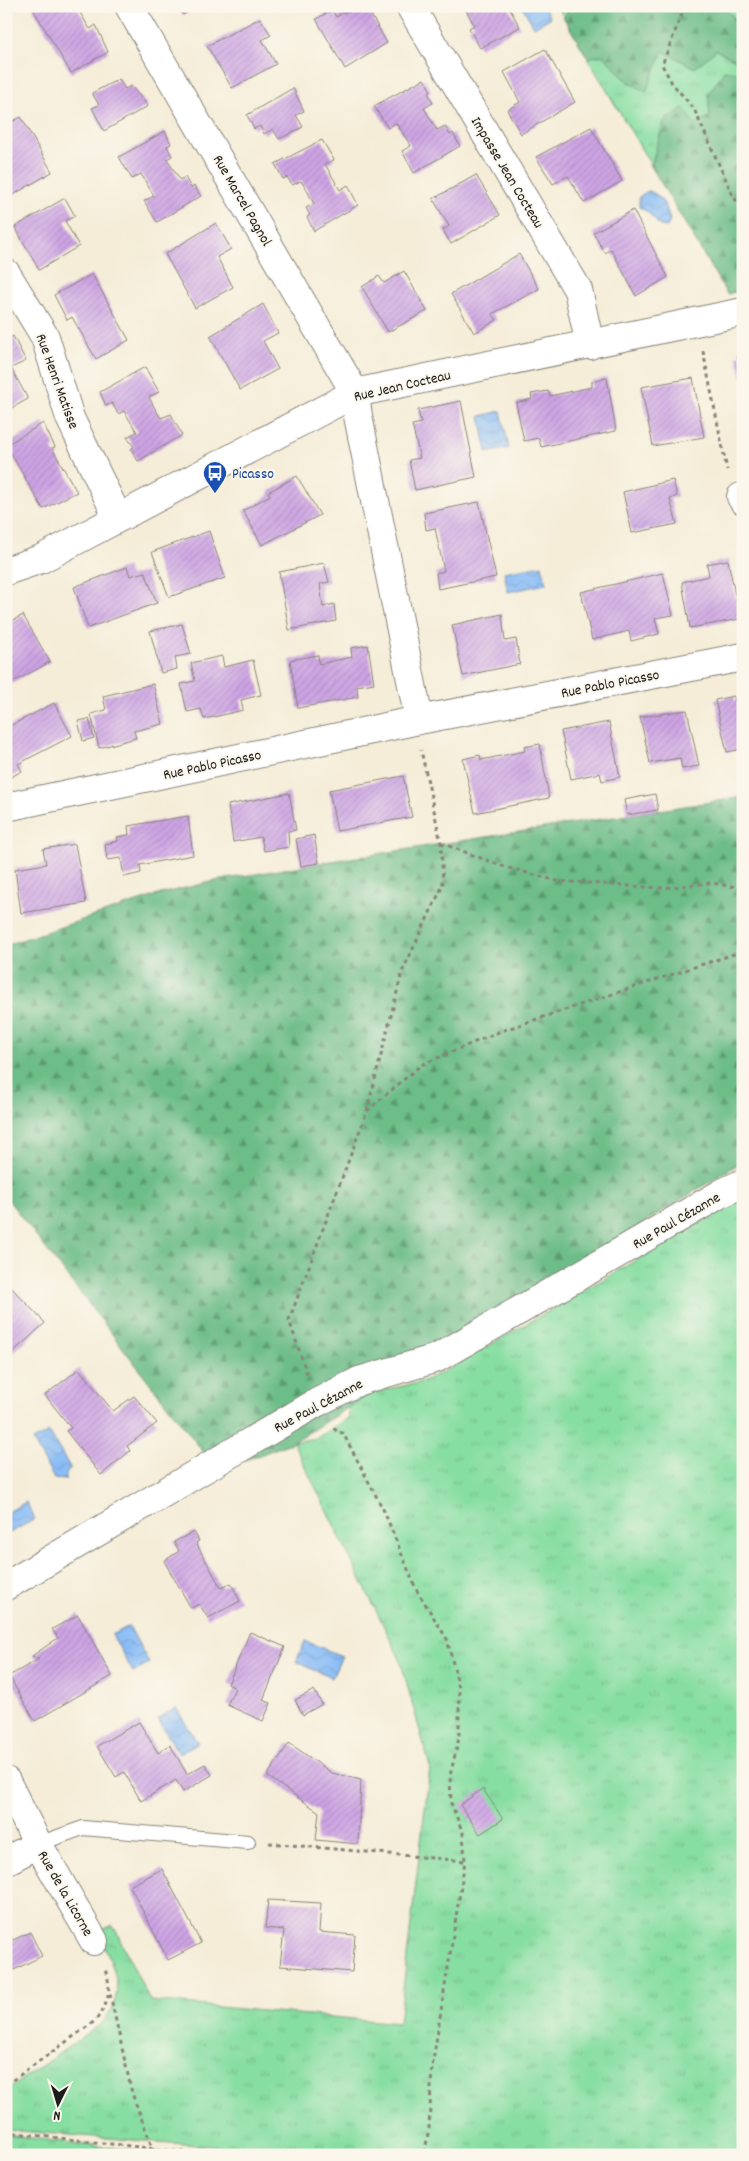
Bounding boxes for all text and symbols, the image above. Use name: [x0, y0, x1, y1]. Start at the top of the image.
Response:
street label: Impasse Jean Cocteau: [464, 113, 548, 233]
street label: Rue Marcel Pagnol: [206, 151, 277, 251]
street label: Rue Henri Matisse: [29, 331, 84, 433]
street label: Rue Jean Cocteau: [352, 365, 453, 409]
bus stop icon: Picasso: [202, 460, 228, 494]
place label: Picasso: [232, 464, 274, 486]
street label: Rue Pablo Picasso: [559, 665, 662, 705]
street label: Rue Pablo Picasso: [161, 745, 264, 787]
street label: Rue Paul Cézanne: [629, 1187, 725, 1256]
street label: Rue Paul Cézanne: [270, 1374, 368, 1440]
street label: Rue de la Licorne: [31, 1847, 98, 1941]
north arrow: [32, 2078, 82, 2128]
text: N: [53, 2105, 61, 2125]

